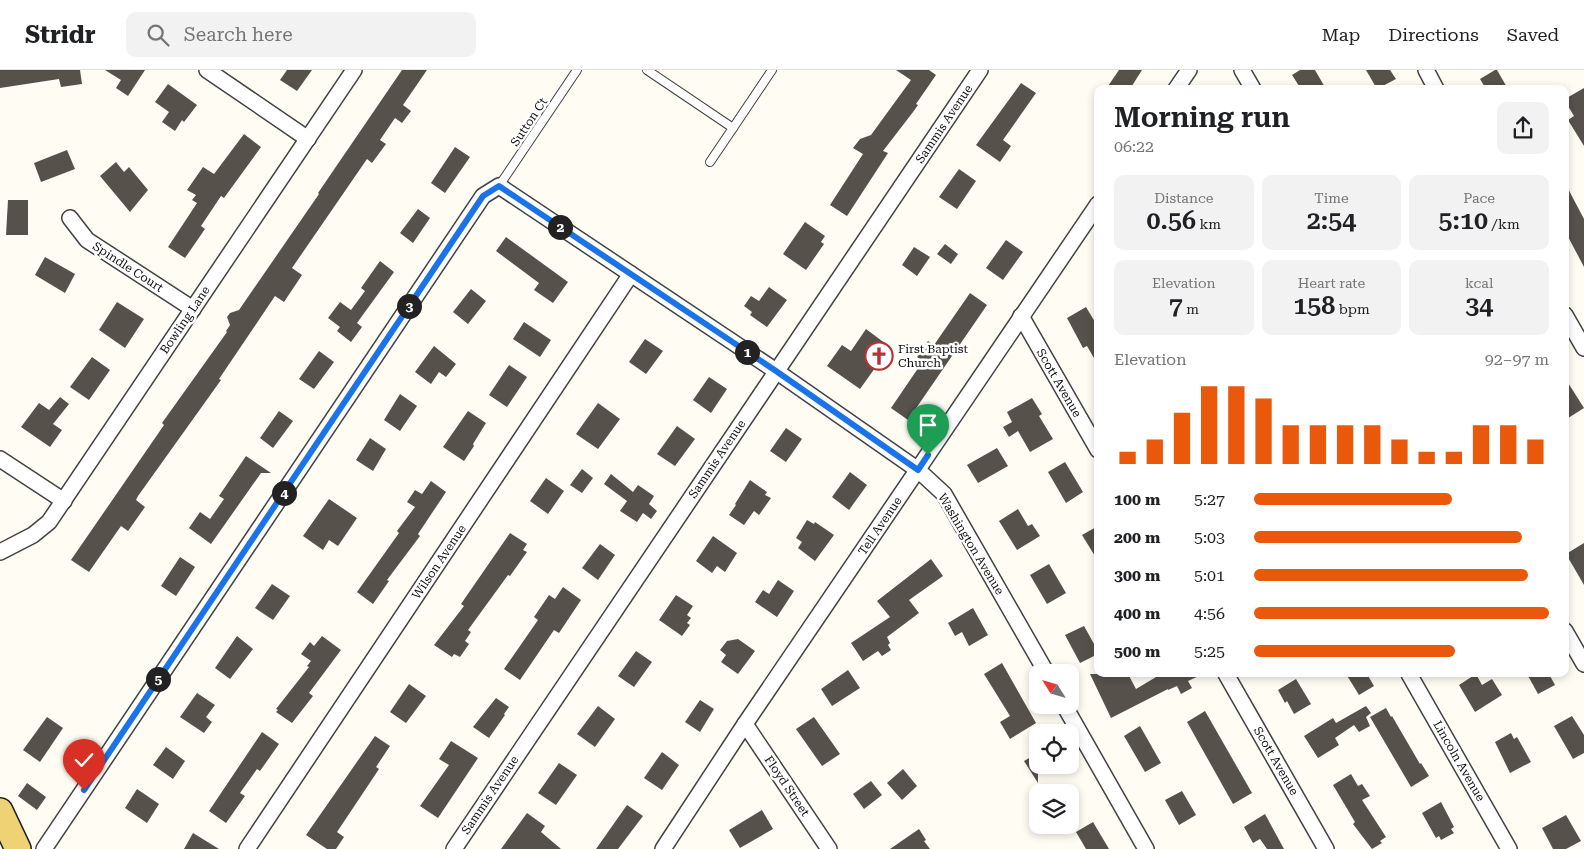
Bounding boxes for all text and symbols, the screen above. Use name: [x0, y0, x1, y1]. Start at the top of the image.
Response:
search box: [126, 12, 476, 57]
text: Stridr: [25, 21, 96, 49]
icon: search: [144, 21, 172, 49]
text: Search here: [184, 23, 293, 46]
text: Map: [1322, 24, 1360, 45]
text: Directions: [1388, 24, 1479, 45]
text: Saved: [1507, 24, 1559, 45]
street label: Sammis Avenue: [913, 82, 976, 166]
street label: Sutton Ct: [508, 95, 551, 149]
text: Morning run: [1114, 101, 1290, 134]
button: share: [1497, 102, 1549, 154]
text: 06:22: [1114, 137, 1154, 156]
text: Distance: [1154, 190, 1213, 206]
text: Time: [1314, 190, 1349, 206]
text: Pace: [1463, 190, 1495, 206]
text: 0.56: [1147, 206, 1196, 235]
text: 2:54: [1307, 206, 1356, 235]
text: 5:10: [1439, 206, 1488, 235]
pin: 2: [548, 214, 572, 240]
text: km: [1196, 216, 1221, 232]
text: /km: [1488, 216, 1520, 232]
text: 2: [557, 219, 564, 235]
street label: Spindle Court: [90, 239, 166, 295]
text: Elevation: [1152, 275, 1216, 291]
text: Heart rate: [1298, 275, 1365, 291]
text: kcal: [1465, 275, 1493, 291]
street label: Bowling Lane: [157, 283, 213, 357]
text: 7: [1169, 291, 1183, 320]
text: 158: [1293, 291, 1335, 320]
text: 34: [1465, 291, 1493, 320]
pin: 3: [396, 294, 422, 318]
text: 3: [406, 298, 413, 314]
text: m: [1183, 301, 1199, 317]
text: bpm: [1335, 301, 1370, 317]
pin: 1: [734, 340, 760, 364]
church icon: First Baptist Church: [864, 341, 894, 371]
place label: First Baptist Church: [898, 342, 969, 370]
text: 1: [744, 344, 751, 360]
street label: Scott Avenue: [1034, 346, 1084, 420]
text: Elevation: [1114, 350, 1187, 369]
text: 92–97 m: [1485, 350, 1549, 369]
pin: [907, 404, 949, 455]
icon: arrive: [914, 411, 942, 439]
street label: Sammis Avenue: [686, 417, 749, 501]
pin: 4: [272, 480, 296, 506]
text: 4: [281, 485, 288, 501]
text: 100 m: [1114, 490, 1160, 509]
text: 5:27: [1194, 490, 1225, 509]
street label: Washington Avenue: [935, 491, 1007, 598]
street label: Tell Avenue: [855, 494, 905, 558]
street label: Wilson Avenue: [409, 522, 469, 602]
text: 200 m: [1114, 528, 1160, 547]
text: 5:03: [1194, 528, 1225, 547]
text: 300 m: [1114, 566, 1160, 585]
text: 5:01: [1194, 566, 1225, 585]
text: 400 m: [1114, 604, 1160, 623]
text: 4:56: [1194, 604, 1225, 623]
text: 500 m: [1114, 642, 1160, 661]
text: 5:25: [1194, 642, 1225, 661]
north arrow: [1029, 664, 1079, 714]
map controls: [1029, 664, 1079, 834]
pin: 5: [146, 666, 170, 692]
text: 5: [155, 671, 162, 687]
street label: Lincoln Avenue: [1430, 718, 1488, 804]
button: locate: [1029, 724, 1079, 774]
street label: Scott Avenue: [1251, 724, 1301, 798]
pin: [63, 739, 105, 790]
icon: check: [70, 746, 98, 774]
street label: Sammis Avenue: [459, 753, 522, 837]
street label: Floyd Street: [762, 753, 813, 819]
button: layers: [1029, 784, 1079, 834]

